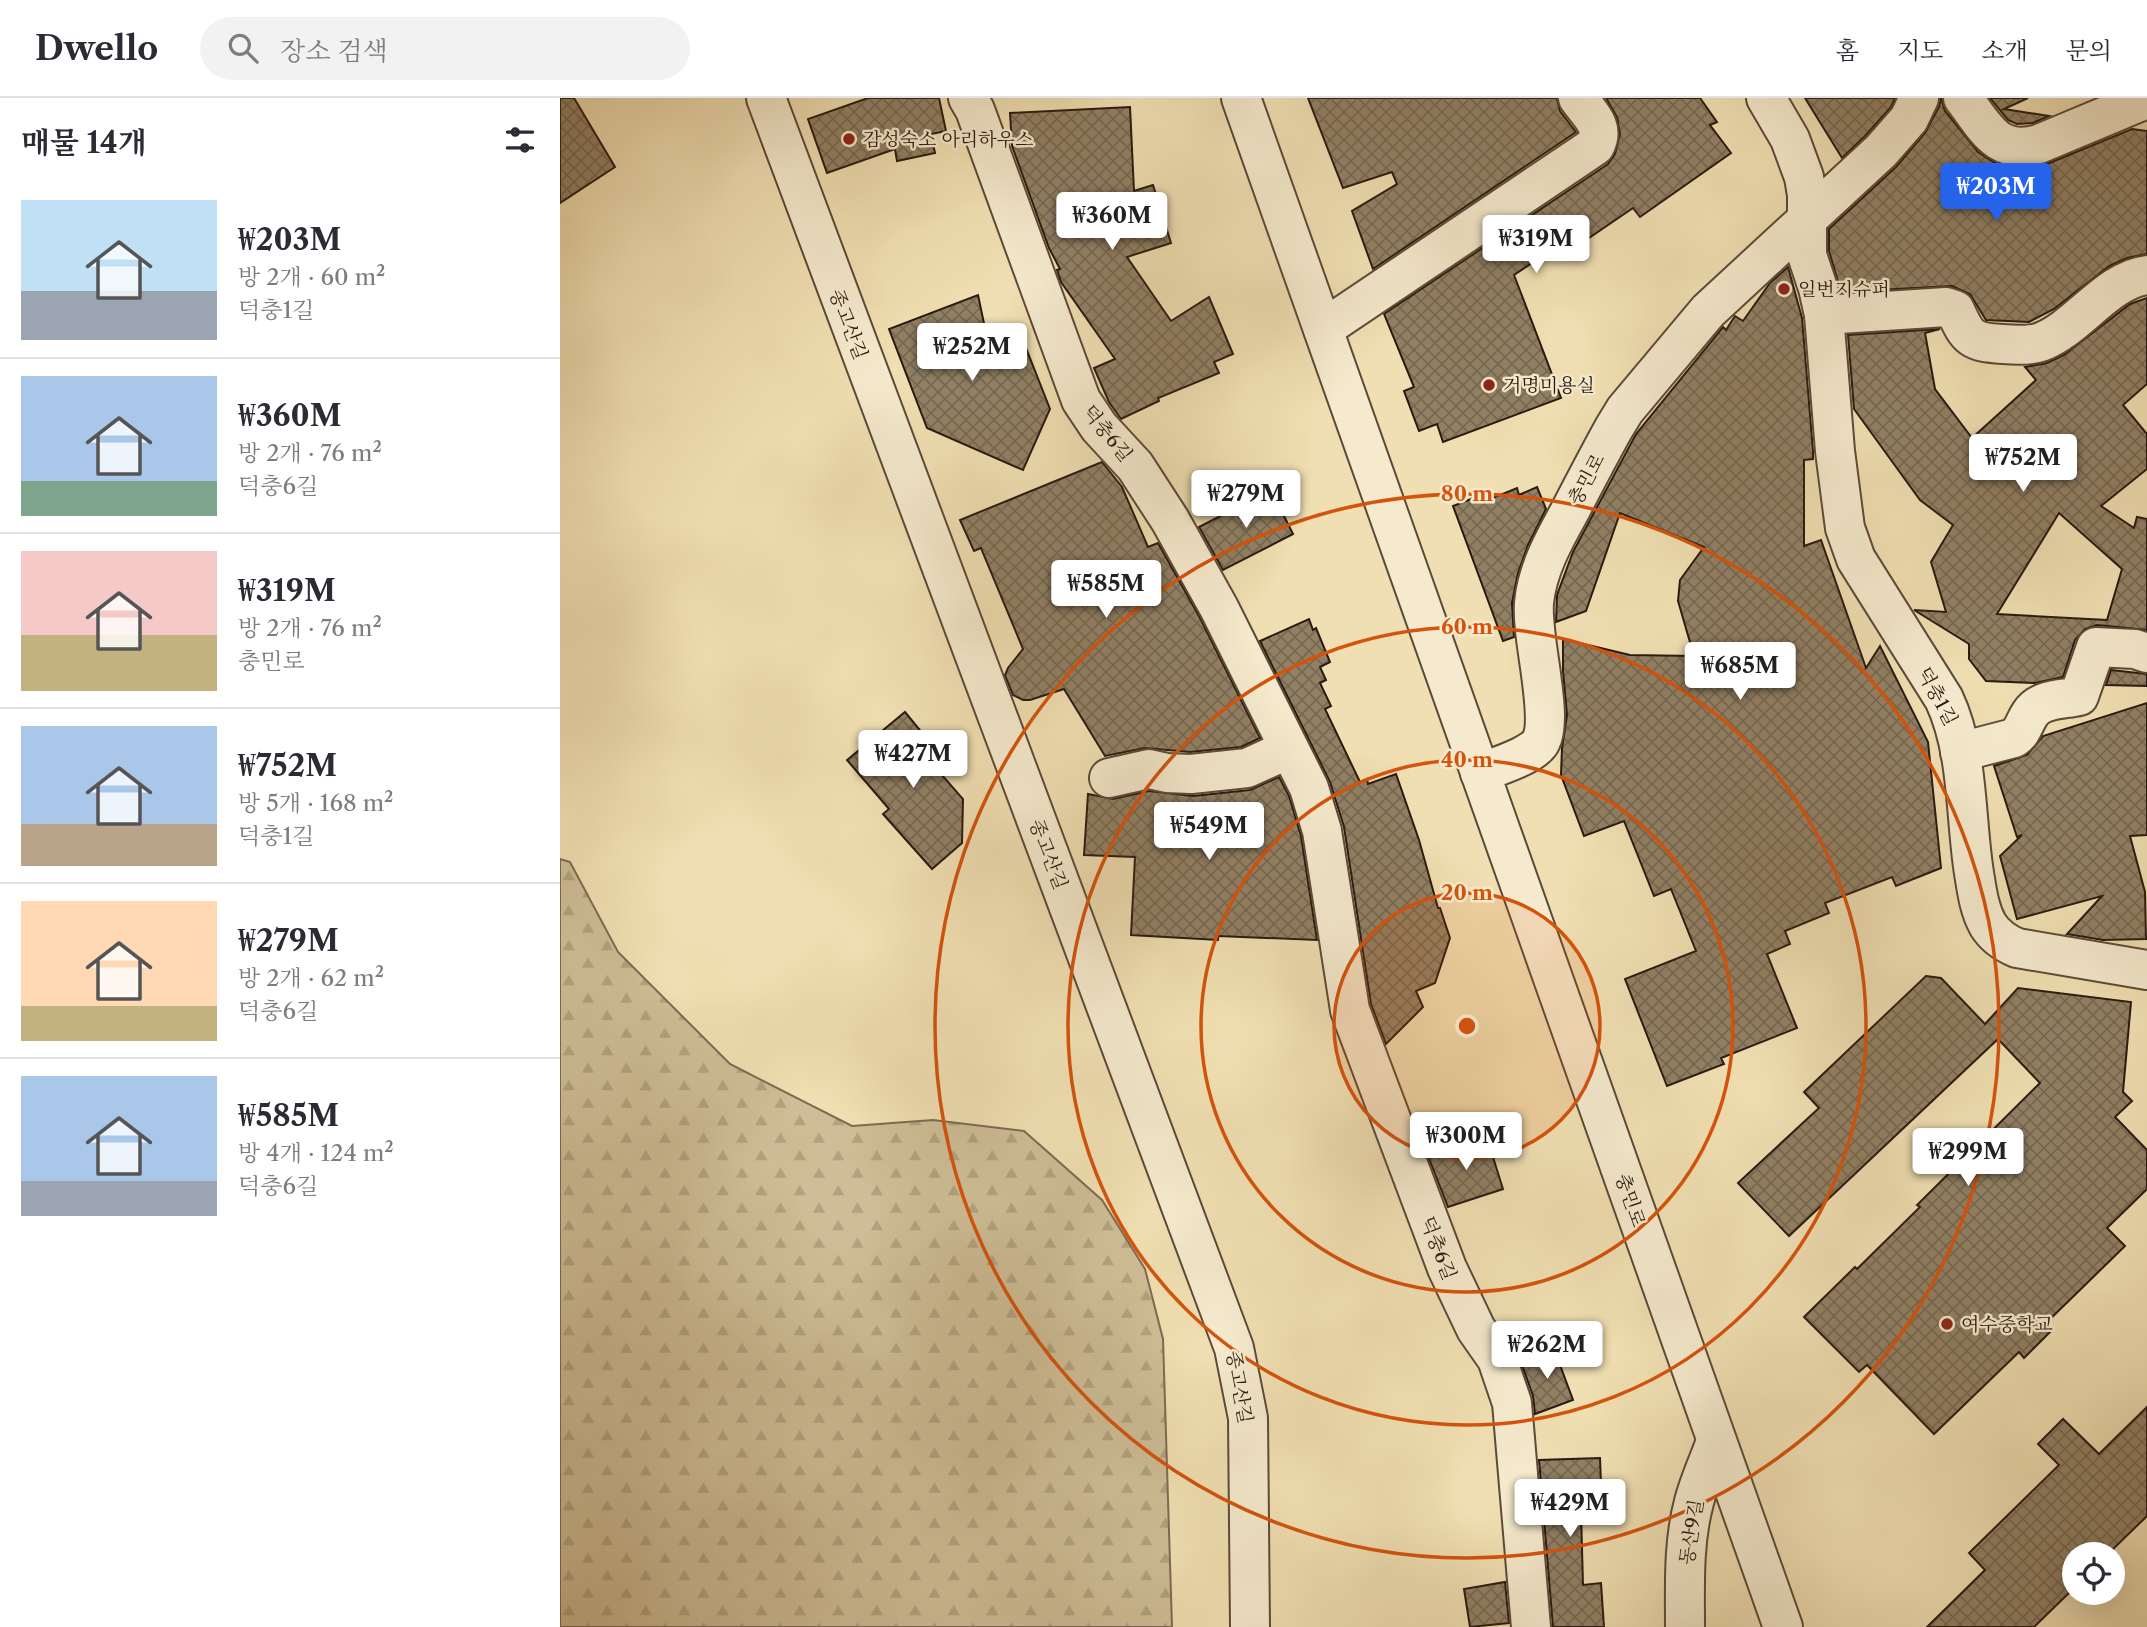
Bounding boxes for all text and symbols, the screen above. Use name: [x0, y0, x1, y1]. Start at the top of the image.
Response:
search box: [200, 17, 690, 80]
text: Dwello: [35, 28, 158, 69]
icon: search: [224, 29, 262, 67]
text: 장소 검색: [280, 35, 388, 67]
text: 홈: [1836, 36, 1859, 65]
text: 지도: [1897, 36, 1943, 65]
text: 소개: [1981, 36, 2028, 65]
text: 문의: [2066, 36, 2112, 65]
icon: filters: [501, 121, 539, 159]
text: 매물 14개: [21, 124, 147, 161]
place label: 감성숙소 아리하우스: [863, 128, 1033, 151]
marker: 감성숙소 아리하우스: [841, 131, 857, 147]
pin: ₩203M: [1947, 164, 2045, 223]
text: ₩203M: [1956, 172, 2036, 200]
pin: ₩360M: [1063, 192, 1161, 252]
text: ₩360M: [1072, 201, 1152, 229]
pin: ₩319M: [1487, 216, 1585, 275]
text: ₩203M: [238, 221, 341, 258]
text: ₩319M: [1498, 224, 1574, 252]
icon: home: [77, 228, 161, 312]
text: 방 2개 · 60 m²: [238, 263, 386, 291]
place label: 일번지슈퍼: [1798, 278, 1890, 301]
marker: 일번지슈퍼: [1776, 281, 1792, 297]
street label: 종고산길: [825, 286, 872, 363]
text: 덕충1길: [238, 296, 314, 324]
pin: ₩252M: [923, 324, 1021, 383]
text: ₩252M: [933, 332, 1011, 360]
place label: 거명미용실: [1503, 374, 1595, 397]
marker: 거명미용실: [1481, 377, 1497, 393]
text: ₩360M: [238, 397, 342, 434]
street label: 덕충6길: [1078, 400, 1137, 466]
icon: home: [77, 404, 161, 488]
pin: ₩752M: [1974, 434, 2072, 494]
text: 방 2개 · 76 m²: [238, 439, 382, 467]
text: ₩752M: [1985, 443, 2061, 471]
street label: 충민로: [1563, 450, 1610, 509]
pin: ₩279M: [1197, 470, 1295, 530]
text: 덕충6길: [238, 472, 318, 500]
text: ₩279M: [1207, 479, 1285, 507]
text: 80 m: [1441, 481, 1493, 506]
pin: ₩585M: [1057, 560, 1155, 620]
text: ₩585M: [1067, 569, 1145, 597]
text: ₩319M: [238, 572, 336, 609]
icon: home: [77, 579, 161, 663]
text: 방 2개 · 76 m²: [238, 614, 382, 642]
text: 60 m: [1441, 614, 1493, 639]
pin: ₩685M: [1691, 642, 1789, 702]
text: 충민로: [238, 647, 305, 675]
text: ₩685M: [1701, 651, 1779, 679]
street label: 덕충1길: [1913, 663, 1963, 729]
pin: ₩427M: [864, 730, 962, 790]
text: ₩427M: [874, 739, 952, 767]
text: ₩752M: [238, 747, 337, 784]
text: 40 m: [1441, 747, 1493, 772]
icon: home: [77, 754, 161, 838]
text: 방 5개 · 168 m²: [238, 789, 394, 817]
pin: ₩549M: [1160, 802, 1258, 862]
text: ₩549M: [1170, 811, 1248, 839]
street label: 종고산길: [1025, 816, 1072, 893]
text: 덕충1길: [238, 822, 314, 850]
text: 20 m: [1441, 880, 1493, 905]
text: ₩279M: [238, 922, 339, 959]
icon: home: [77, 929, 161, 1013]
text: 방 2개 · 62 m²: [238, 964, 384, 992]
text: 덕충6길: [238, 997, 318, 1025]
centre of rings: [1455, 1014, 1479, 1038]
text: ₩585M: [238, 1097, 339, 1134]
icon: home: [77, 1104, 161, 1188]
pin: ₩300M: [1417, 1112, 1515, 1172]
text: ₩300M: [1426, 1121, 1506, 1149]
pin: ₩299M: [1919, 1128, 2017, 1188]
text: ₩299M: [1929, 1137, 2007, 1165]
text: 방 4개 · 124 m²: [238, 1139, 394, 1167]
street label: 충민로: [1611, 1170, 1650, 1230]
text: 덕충6길: [238, 1172, 318, 1200]
street label: 덕충6길: [1416, 1213, 1461, 1283]
place label: 여수중학교: [1961, 1313, 2053, 1336]
marker: 여수중학교: [1939, 1316, 1955, 1332]
pin: ₩262M: [1498, 1322, 1596, 1381]
text: ₩262M: [1508, 1330, 1586, 1358]
street label: 종고산길: [1222, 1349, 1257, 1425]
pin: ₩429M: [1521, 1480, 1619, 1539]
text: ₩429M: [1531, 1488, 1609, 1516]
street label: 동산9길: [1675, 1498, 1708, 1567]
map controls: [2062, 1542, 2125, 1605]
button: locate: [2062, 1542, 2125, 1605]

